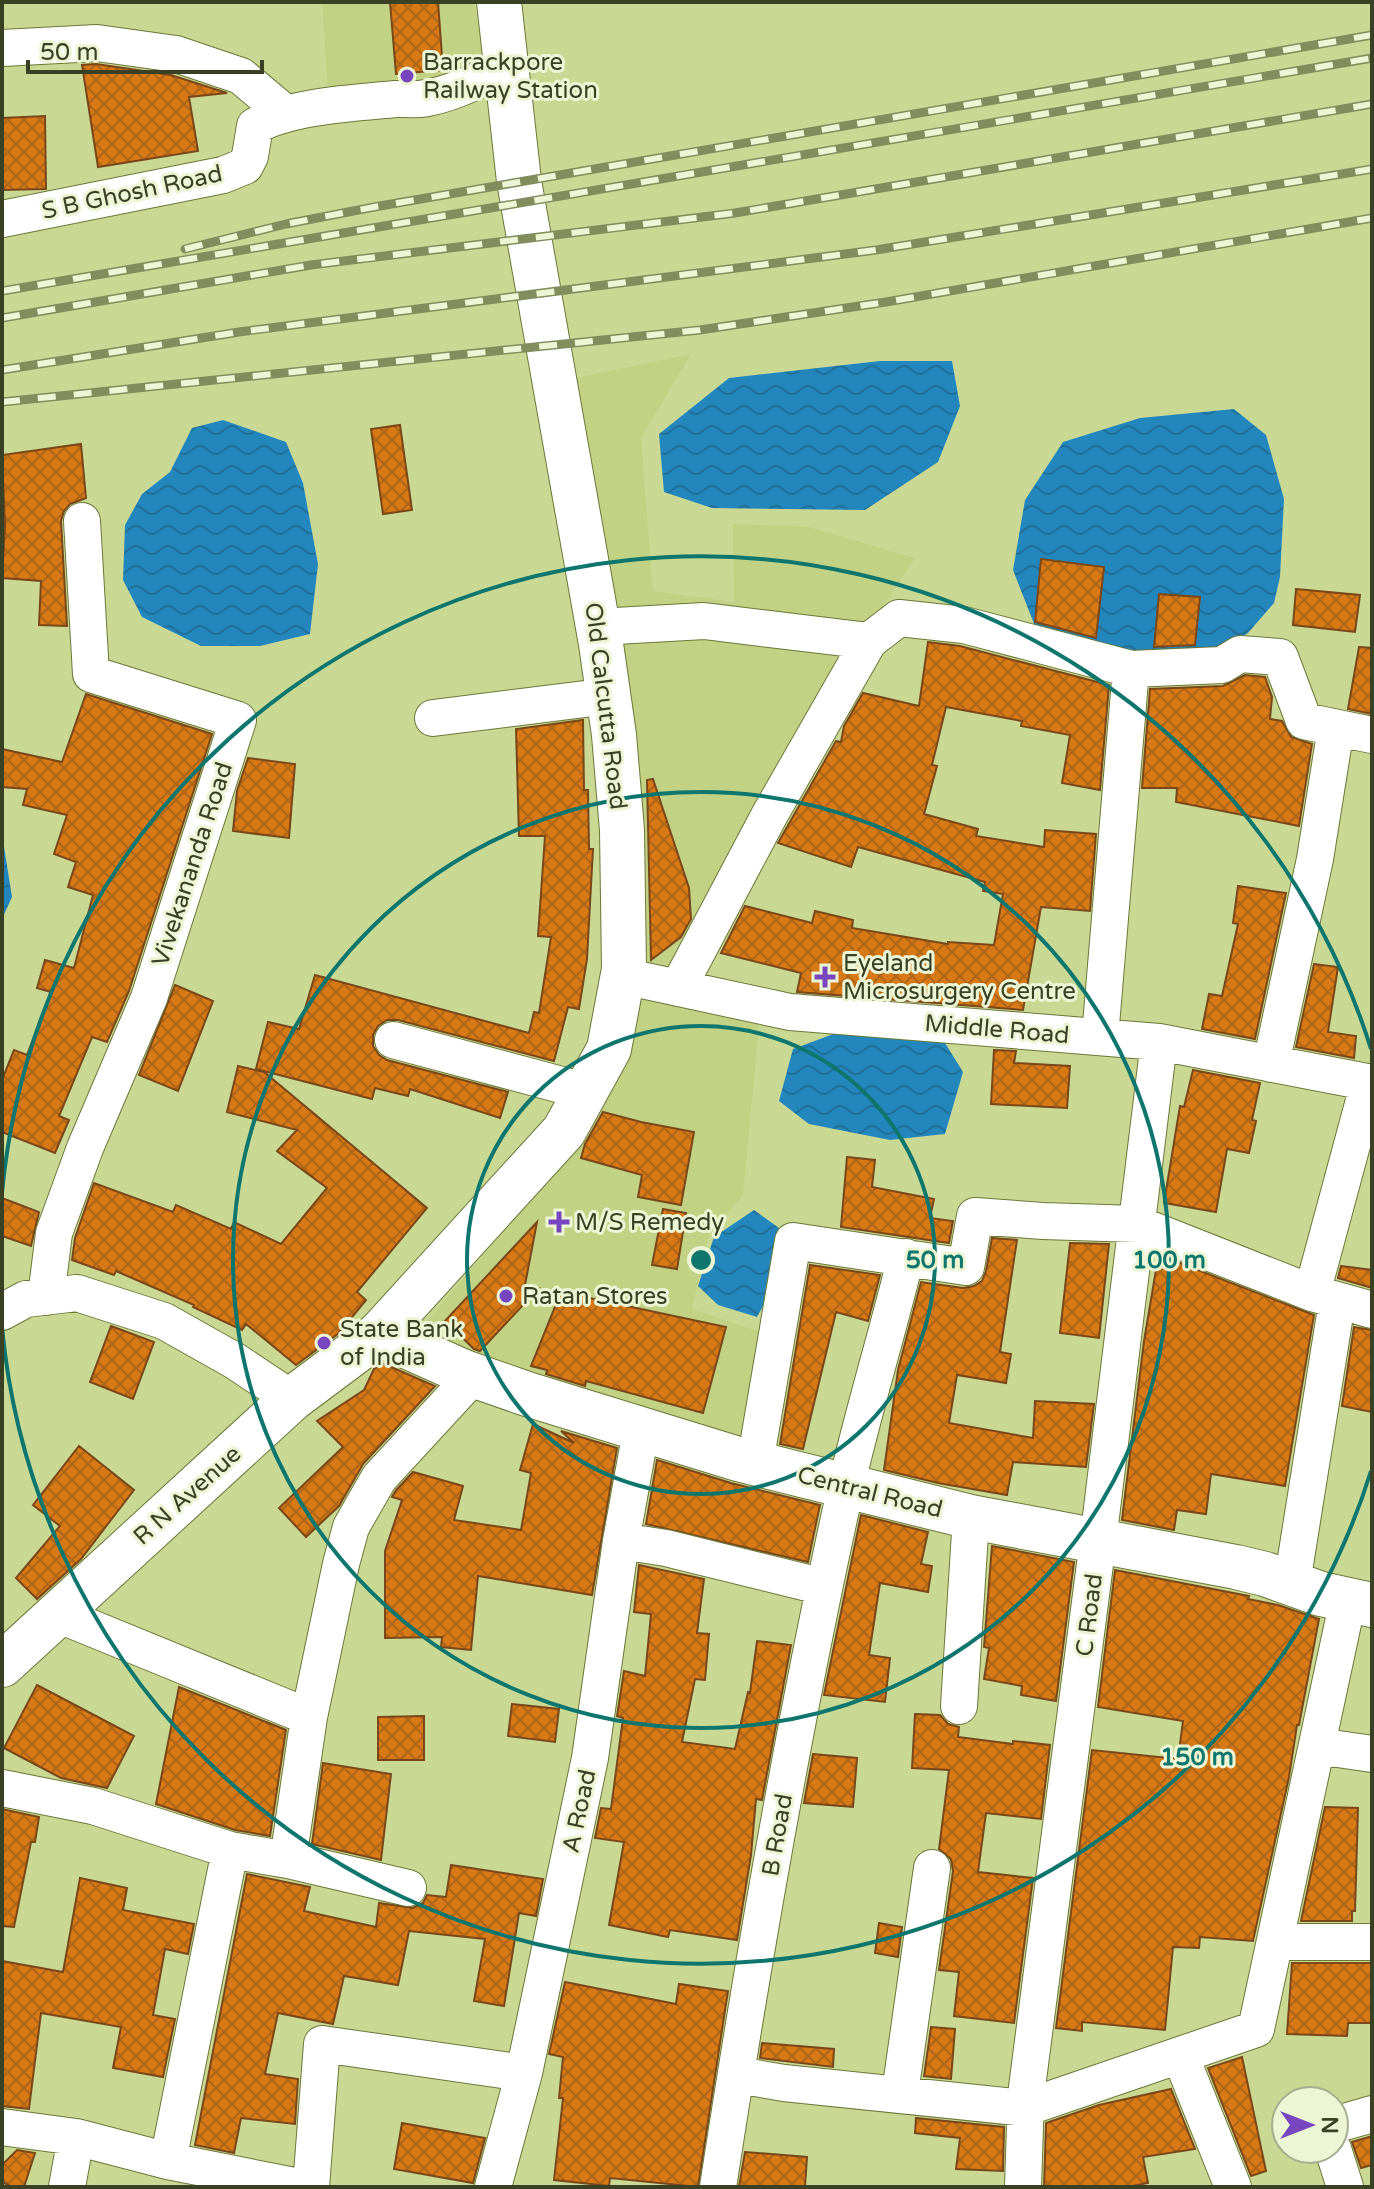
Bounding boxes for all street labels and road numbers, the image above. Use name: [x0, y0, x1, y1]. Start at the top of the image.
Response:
street label: S B Ghosh Road: [39, 159, 225, 226]
street label: Old Calcutta Road: [578, 601, 633, 811]
street label: Vivekananda Road: [146, 758, 239, 970]
street label: Middle Road: [923, 1009, 1071, 1050]
street label: R N Avenue: [128, 1440, 247, 1551]
street label: Central Road: [794, 1460, 945, 1525]
street label: C Road: [1070, 1572, 1109, 1658]
street label: A Road: [557, 1767, 602, 1855]
street label: B Road: [756, 1792, 799, 1879]

